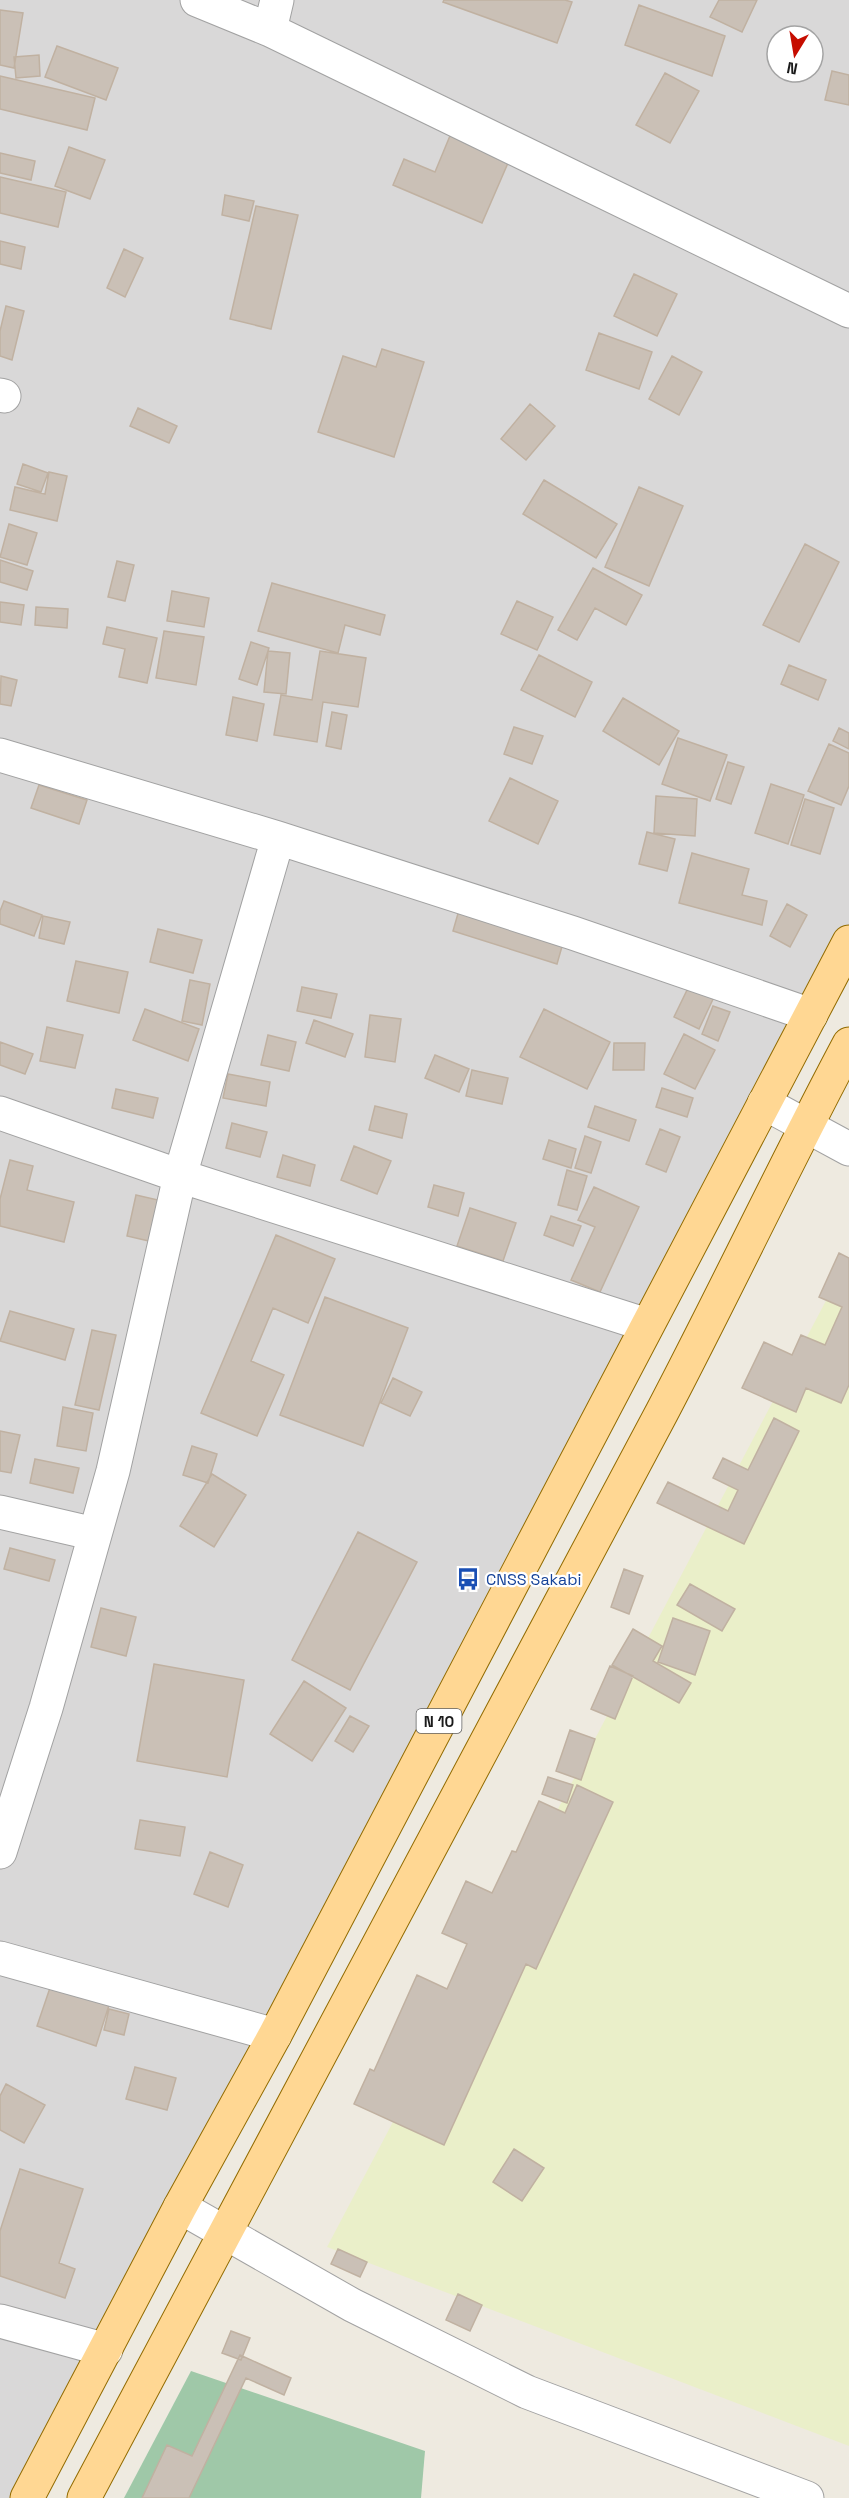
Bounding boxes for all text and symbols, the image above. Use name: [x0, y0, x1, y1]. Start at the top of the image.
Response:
north arrow: [765, 24, 825, 84]
text: N: [785, 57, 800, 80]
bus stop icon: CNSS Sakabi: [455, 1566, 481, 1592]
place label: CNSS Sakabi: [486, 1569, 581, 1590]
road number: N 10: [416, 1709, 462, 1733]

